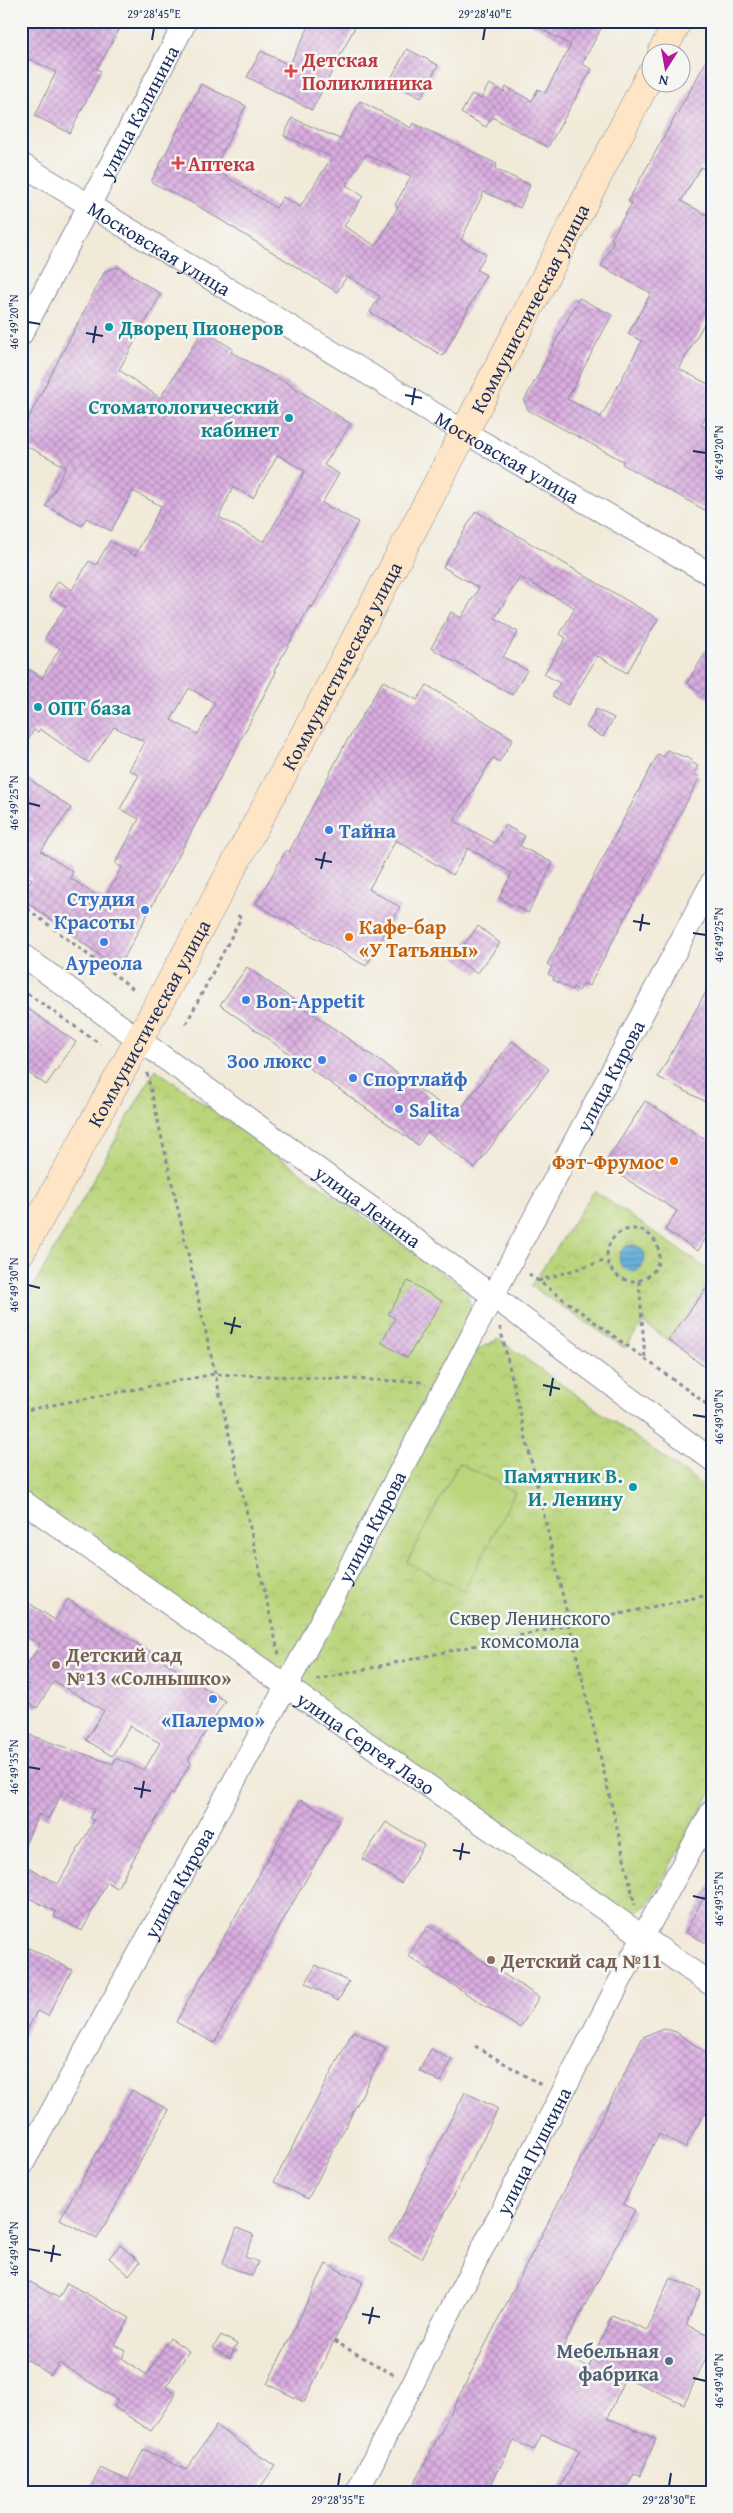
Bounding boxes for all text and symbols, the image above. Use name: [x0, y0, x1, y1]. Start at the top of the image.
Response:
text: 29°28'45"E: [127, 5, 181, 22]
text: 29°28'40"E: [458, 5, 512, 22]
street label: улица Калинина: [91, 39, 186, 185]
north arrow: [640, 42, 690, 92]
place label: Детская Поликлиника: [301, 45, 433, 97]
marker: Детская Поликлиника: [284, 64, 298, 78]
text: N: [656, 70, 670, 91]
place label: Аптека: [188, 149, 256, 178]
marker: Аптека: [172, 157, 184, 169]
street label: Московская улица: [83, 193, 237, 303]
street label: Коммунистическая улица: [462, 198, 596, 418]
text: 46°49'20"N: [5, 294, 22, 350]
place label: Дворец Пионеров: [118, 313, 284, 342]
marker: Дворец Пионеров: [103, 321, 115, 333]
place label: Стоматологический кабинет: [88, 392, 279, 444]
street label: Московская улица: [430, 403, 586, 510]
marker: Стоматологический кабинет: [283, 412, 295, 424]
text: 46°49'20"N: [710, 425, 727, 481]
street label: Коммунистическая улица: [273, 556, 409, 775]
place label: ОПТ база: [48, 693, 132, 722]
marker: ОПТ база: [32, 701, 44, 713]
text: 46°49'25"N: [5, 775, 22, 831]
place label: Тайна: [339, 816, 397, 845]
marker: Тайна: [323, 824, 335, 836]
place label: Студия Красоты: [54, 884, 136, 936]
marker: Студия Красоты: [139, 904, 151, 916]
text: 46°49'25"N: [710, 907, 727, 963]
place label: Кафе-бар «У Татьяны»: [359, 912, 478, 964]
street label: Коммунистическая улица: [79, 913, 217, 1132]
marker: Кафе-бар «У Татьяны»: [343, 931, 355, 943]
marker: Ауреола: [98, 936, 110, 948]
place label: Ауреола: [65, 948, 143, 977]
place label: Bon-Appetit: [256, 986, 365, 1015]
marker: Bon-Appetit: [240, 994, 252, 1006]
street label: улица Кирова: [567, 1014, 651, 1138]
place label: Зоо люкс: [227, 1046, 312, 1075]
marker: Зоо люкс: [316, 1054, 328, 1066]
place label: Спортлайф: [363, 1064, 467, 1093]
marker: Спортлайф: [347, 1072, 359, 1084]
place label: Salita: [409, 1095, 461, 1124]
marker: Salita: [393, 1103, 405, 1115]
place label: Фэт-Фрумос: [552, 1147, 664, 1176]
marker: Фэт-Фрумос: [668, 1155, 680, 1167]
street label: улица Ленина: [308, 1157, 428, 1254]
text: 46°49'30"N: [5, 1257, 22, 1313]
text: 46°49'30"N: [710, 1389, 727, 1445]
place label: Памятник В. И. Ленину: [504, 1461, 623, 1513]
street label: улица Кирова: [329, 1465, 413, 1588]
marker: Памятник В. И. Ленину: [627, 1481, 639, 1493]
park label: Сквер Ленинского комсомола: [449, 1603, 611, 1655]
place label: Детский сад №13 «Солнышко»: [65, 1640, 232, 1692]
marker: Детский сад №13 «Солнышко»: [50, 1659, 62, 1671]
street label: улица Сергея Лазо: [291, 1683, 441, 1801]
marker: «Палермо»: [207, 1693, 219, 1705]
place label: «Палермо»: [161, 1705, 265, 1734]
text: 46°49'35"N: [5, 1739, 22, 1795]
street label: улица Кирова: [135, 1821, 221, 1944]
text: 46°49'35"N: [710, 1871, 727, 1927]
place label: Детский сад №11: [500, 1946, 662, 1975]
marker: Детский сад №11: [485, 1954, 497, 1966]
street label: улица Пушкина: [487, 2081, 578, 2220]
text: 46°49'40"N: [5, 2221, 22, 2277]
place label: Мебельная фабрика: [556, 2336, 660, 2388]
text: 46°49'40"N: [710, 2353, 727, 2409]
marker: Мебельная фабрика: [663, 2355, 675, 2367]
text: 29°28'35"E: [311, 2491, 365, 2508]
text: 29°28'30"E: [642, 2491, 696, 2508]

